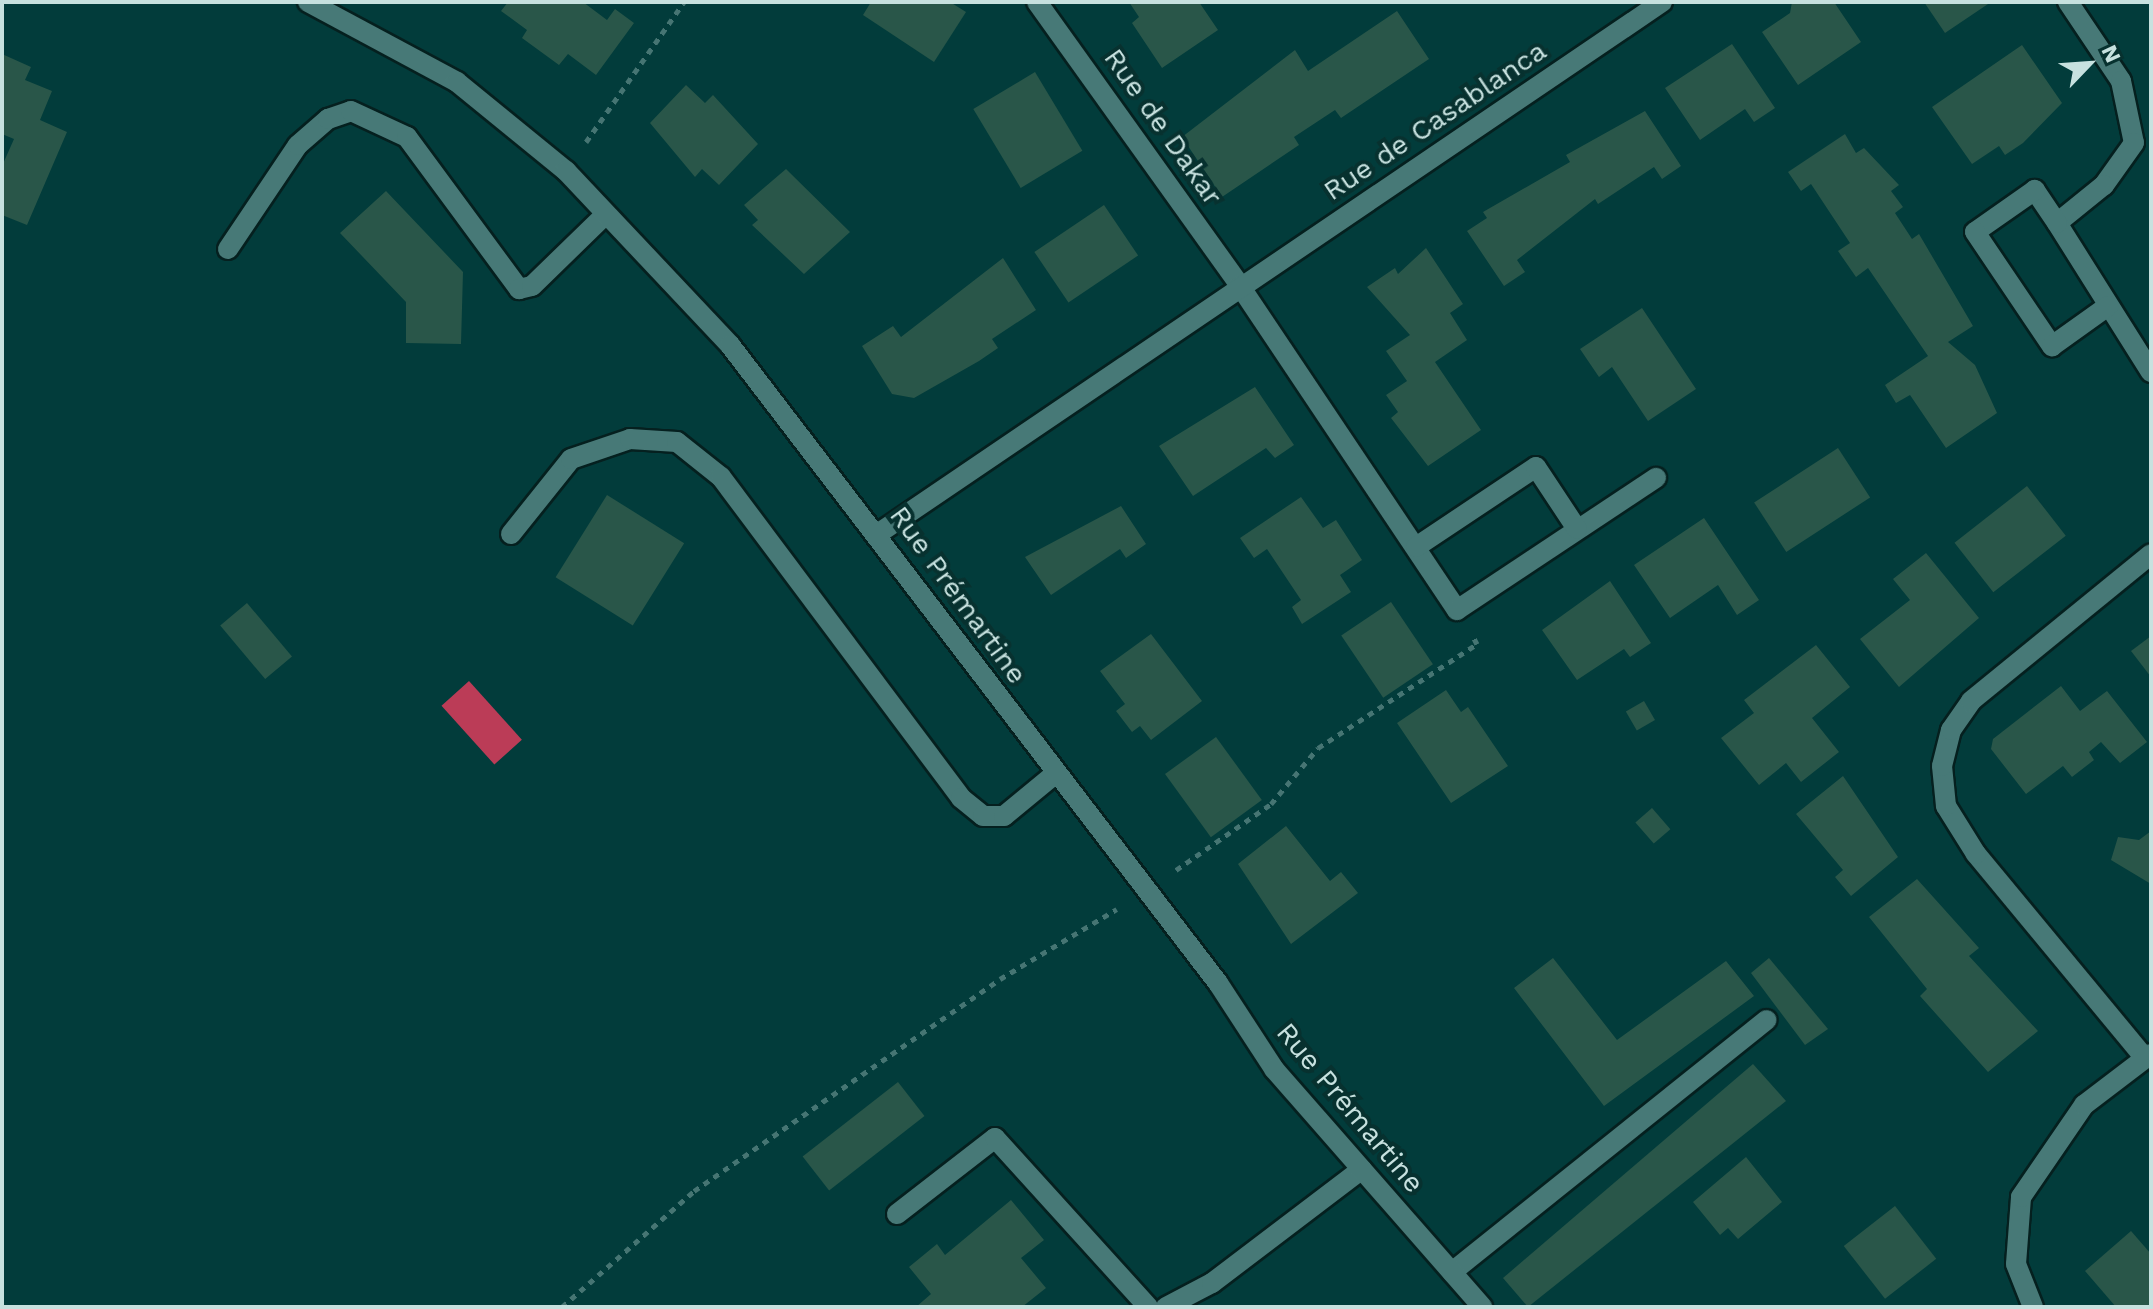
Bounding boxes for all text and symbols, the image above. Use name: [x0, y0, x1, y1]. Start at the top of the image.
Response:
north arrow: [2049, 24, 2129, 104]
street label: Rue de Casablanca: [1317, 34, 1553, 208]
text: N: [2096, 41, 2126, 66]
street label: Rue de Dakar: [1097, 42, 1229, 212]
street label: Rue Prémartine: [882, 500, 1034, 690]
street label: Rue Prémartine: [1269, 1016, 1431, 1200]

